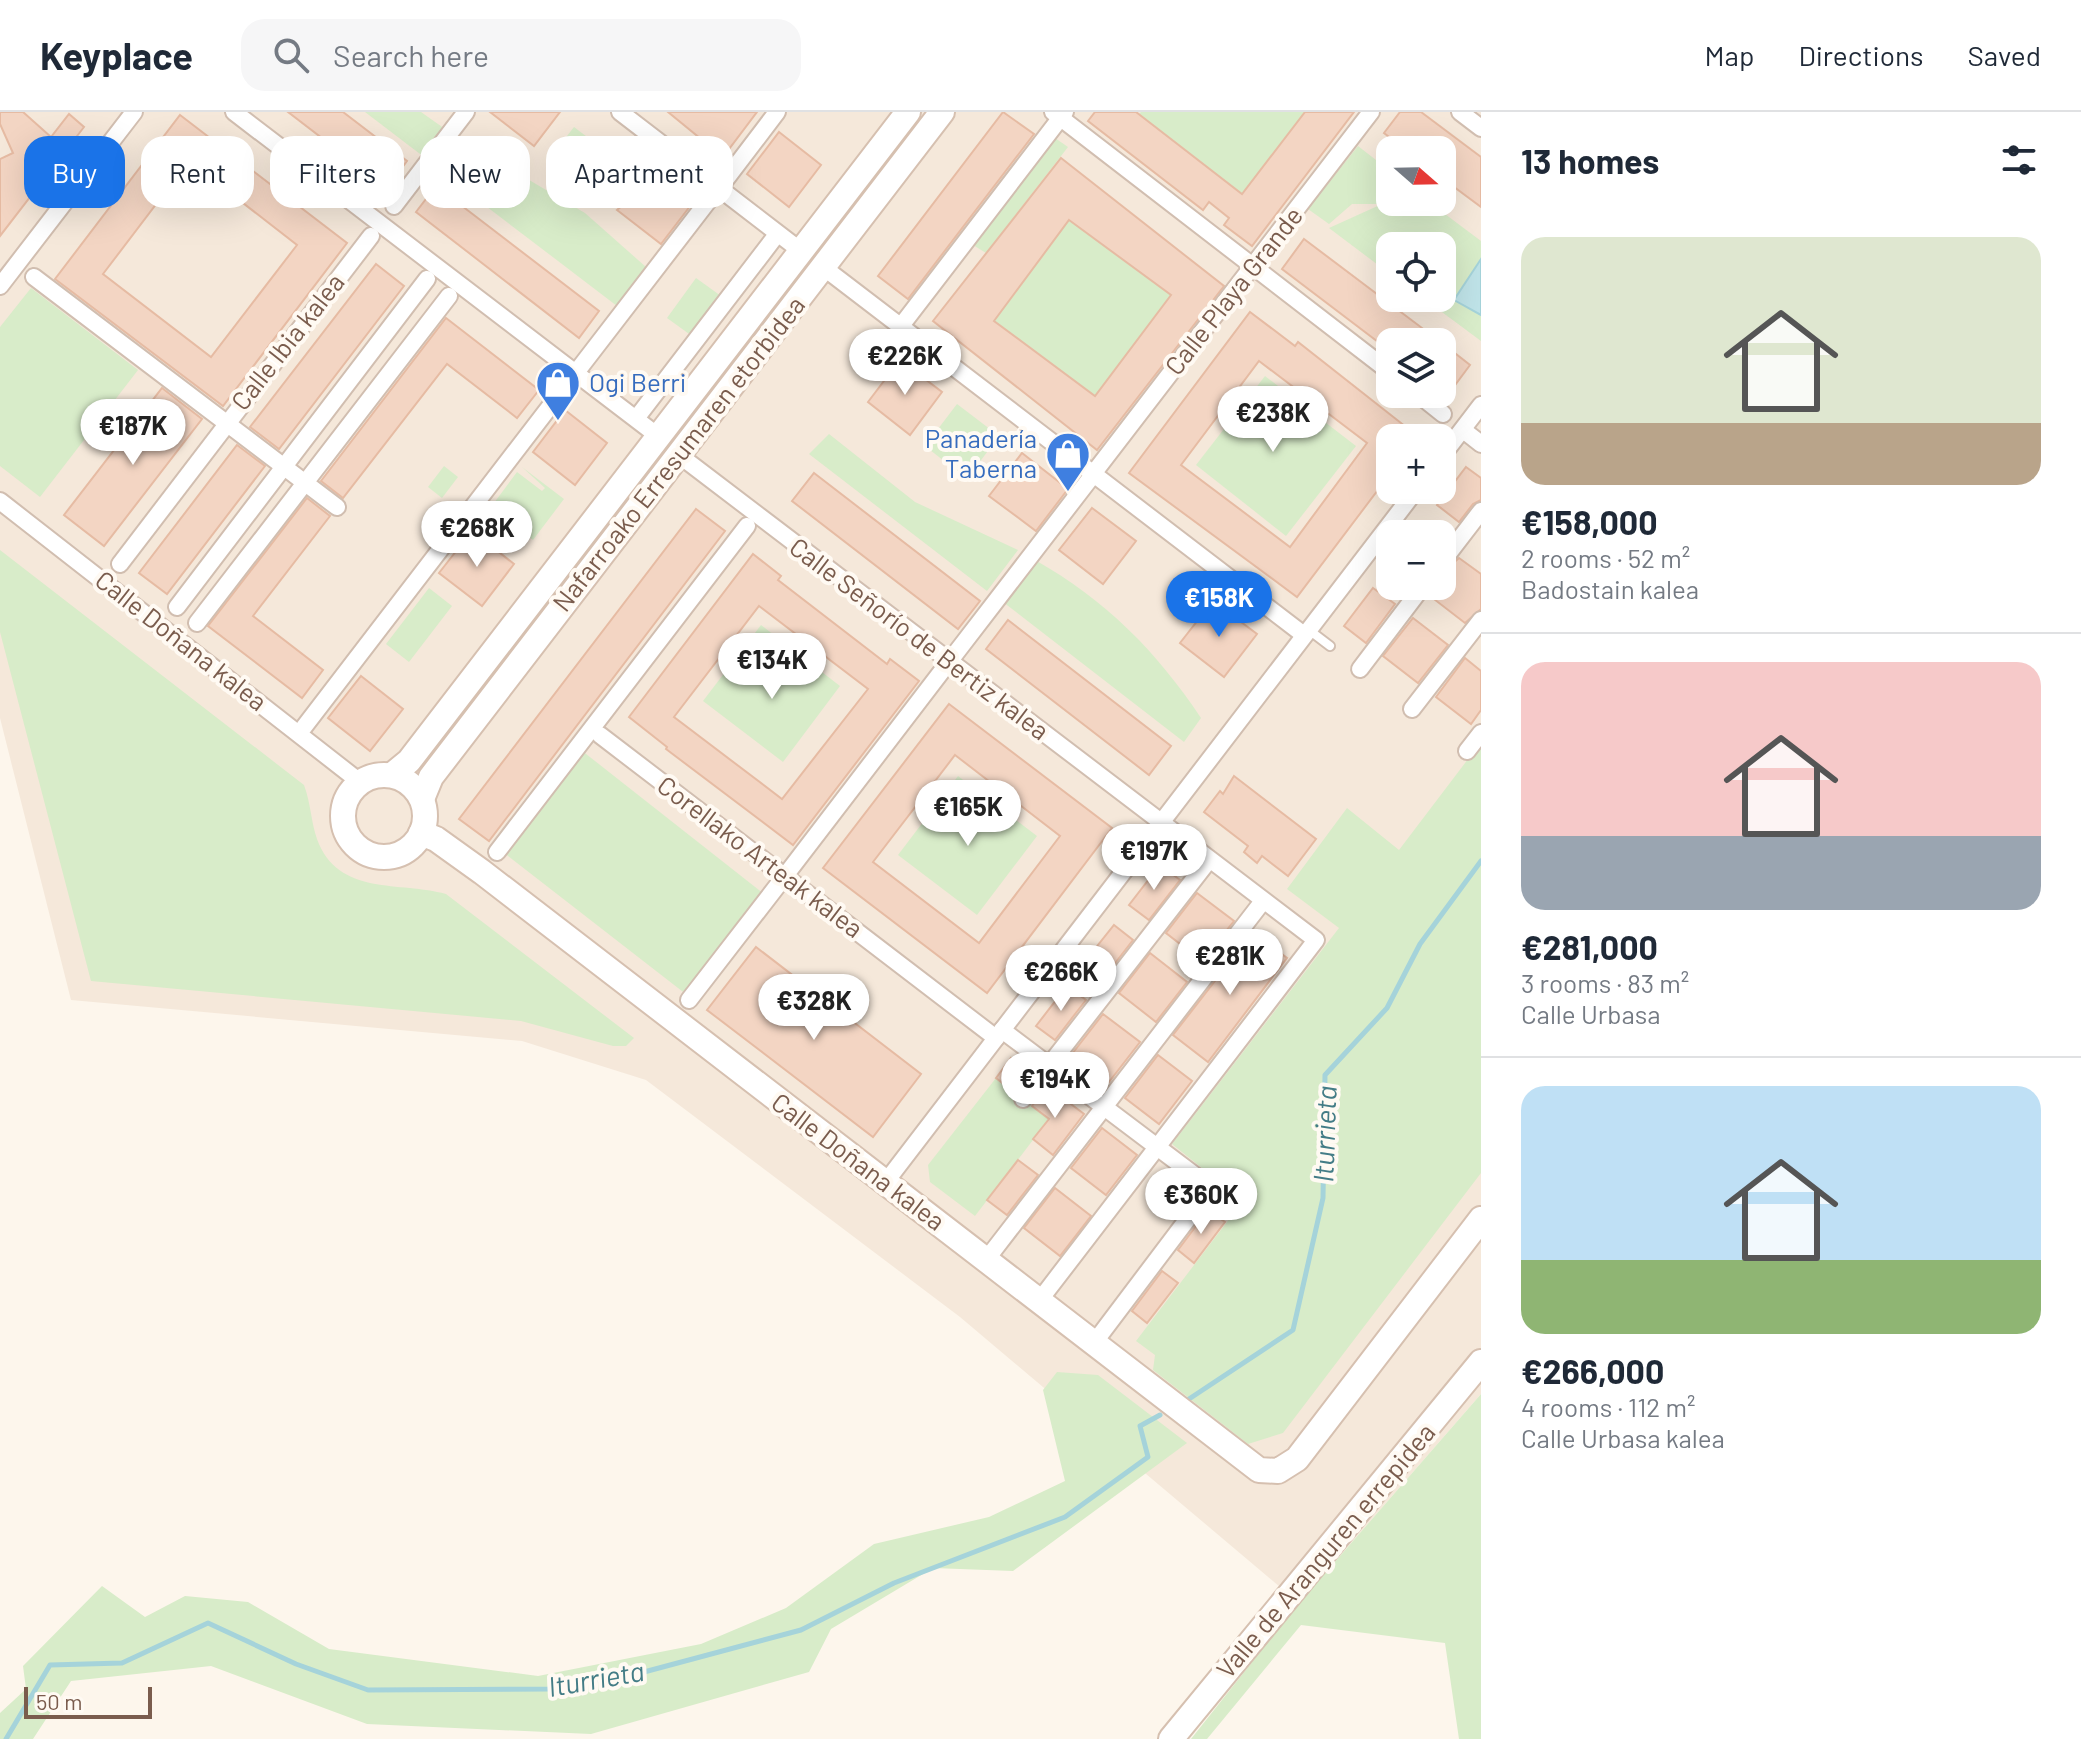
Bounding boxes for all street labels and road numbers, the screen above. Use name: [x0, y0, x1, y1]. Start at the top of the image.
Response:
street label: Calle Playa Grande: [1157, 200, 1308, 380]
street label: Calle Ibia kalea: [224, 267, 350, 416]
street label: Nafarroako Erresumaren etorbidea: [545, 289, 810, 617]
street label: Calle Señorío de Bertiz kalea: [784, 530, 1056, 745]
street label: Calle Doñana kalea: [90, 563, 274, 716]
street label: Corellako Arteak kalea: [652, 768, 870, 943]
street label: Calle Doñana kalea: [766, 1086, 952, 1236]
street label: Valle de Aranguren errepidea: [1209, 1416, 1441, 1684]

